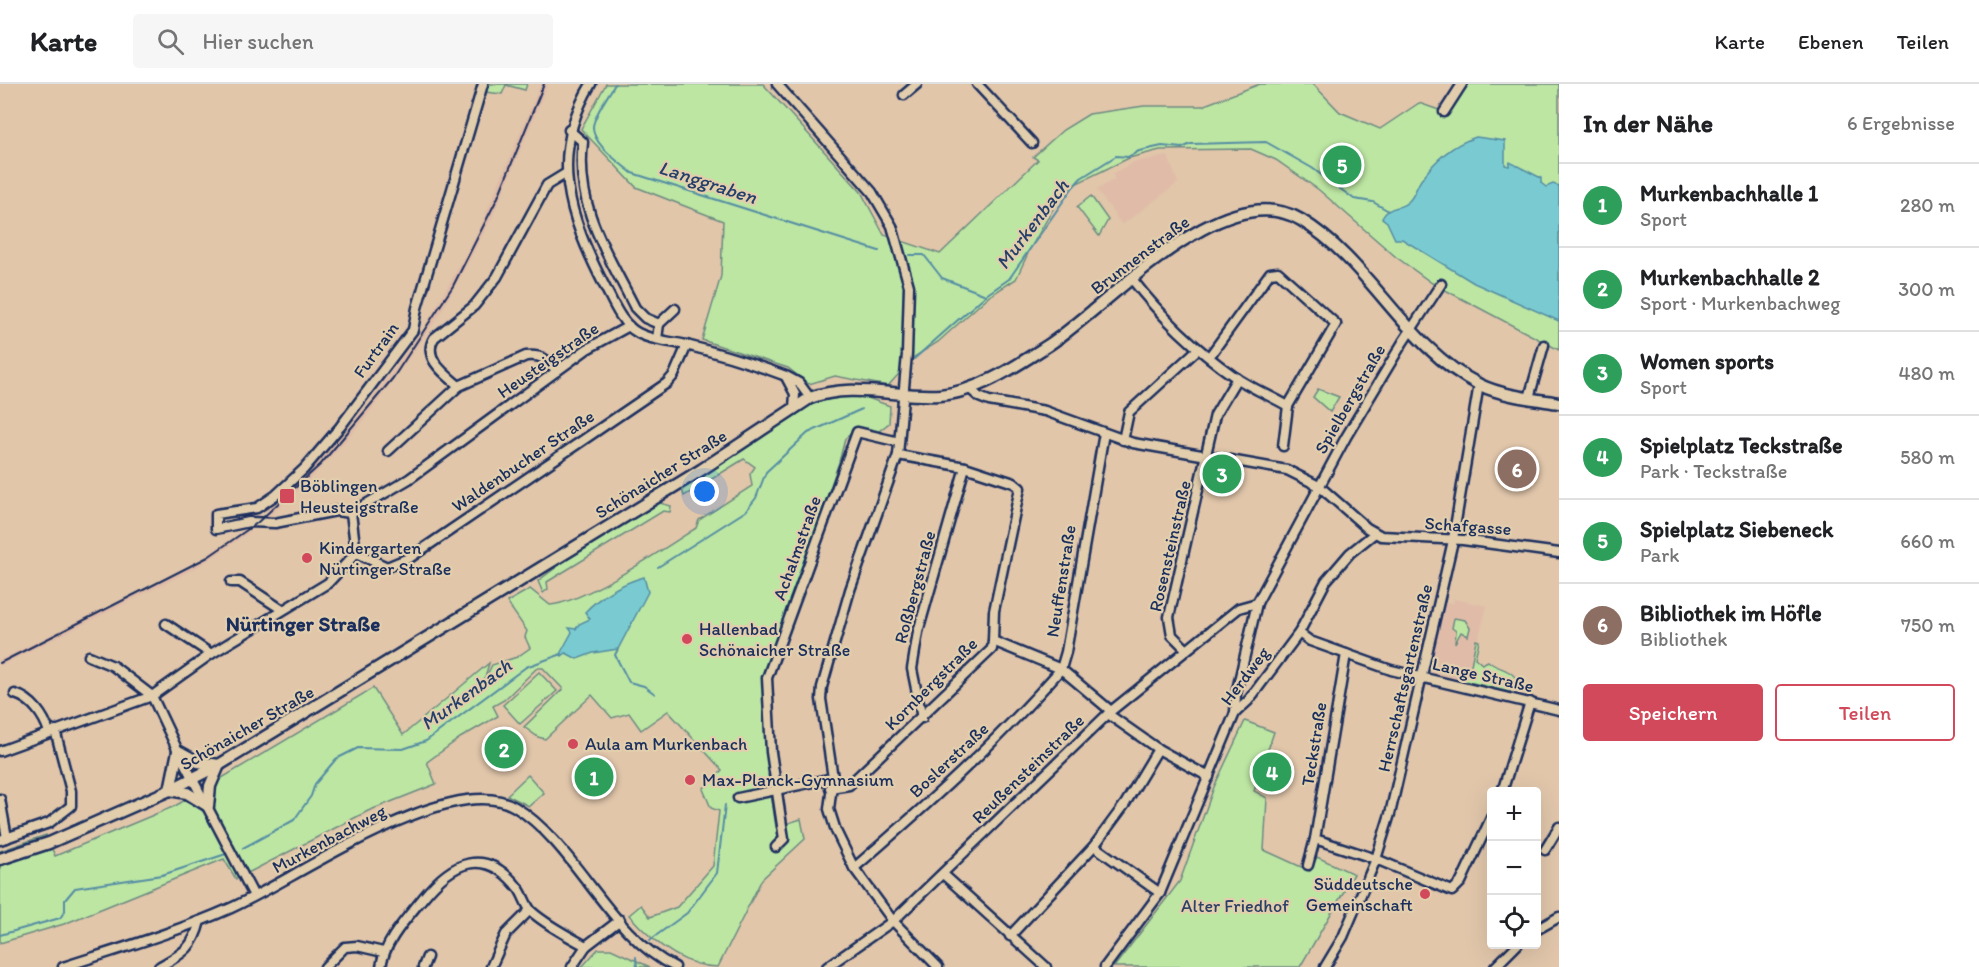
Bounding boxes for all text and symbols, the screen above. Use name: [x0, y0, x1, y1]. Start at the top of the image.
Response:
search box: [133, 14, 553, 68]
text: Karte: [30, 24, 97, 58]
icon: search: [154, 25, 187, 58]
text: Hier suchen: [202, 28, 314, 55]
text: Karte: [1715, 29, 1765, 54]
text: Ebenen: [1798, 29, 1864, 54]
text: Teilen: [1897, 29, 1949, 54]
text: In der Nähe: [1583, 107, 1713, 139]
text: 6 Ergebnisse: [1847, 111, 1955, 135]
pin: 5: [1322, 142, 1362, 188]
water label: Langgraben: [656, 155, 761, 209]
water label: Murkenbach: [990, 174, 1074, 274]
text: Murkenbachhalle 1: [1640, 180, 1818, 207]
text: 1: [1598, 193, 1607, 217]
text: 280 m: [1900, 193, 1955, 217]
text: Sport: [1640, 207, 1687, 231]
street label: Brunnenstraße: [1086, 211, 1194, 299]
text: Murkenbachhalle 2: [1640, 264, 1820, 291]
text: 2: [1597, 277, 1608, 301]
text: 300 m: [1898, 277, 1955, 301]
text: Sport · Murkenbachweg: [1640, 291, 1841, 315]
street label: Heusteigstraße: [493, 317, 603, 403]
street label: Furtrain: [348, 318, 404, 382]
street label: Spielbergstraße: [1310, 340, 1390, 458]
text: Women sports: [1640, 348, 1774, 375]
text: 3: [1597, 361, 1608, 385]
text: 480 m: [1898, 361, 1955, 385]
text: Sport: [1640, 375, 1687, 399]
street label: Waldenbucher Straße: [448, 405, 598, 517]
street label: Schönaicher Straße: [591, 425, 731, 523]
text: Spielplatz Teckstraße: [1640, 432, 1843, 459]
text: 4: [1596, 445, 1609, 469]
text: 580 m: [1900, 445, 1955, 469]
pin: 6: [1498, 446, 1537, 492]
pin: 3: [1202, 452, 1242, 496]
text: Park · Teckstraße: [1640, 459, 1787, 483]
place label: Böblingen Heusteigstraße: [300, 475, 419, 518]
your location: [690, 477, 719, 506]
street label: Rosensteinstraße: [1144, 478, 1196, 614]
marker: Böblingen Heusteigstraße: [278, 487, 296, 505]
street label: Achalmstraße: [768, 493, 826, 603]
street label: Schafgasse: [1424, 512, 1512, 540]
text: Spielplatz Siebeneck: [1640, 516, 1833, 543]
street label: Neuffenstraße: [1041, 523, 1081, 639]
street label: Roßbergstraße: [889, 528, 941, 646]
text: 5: [1597, 529, 1608, 553]
text: 660 m: [1900, 529, 1955, 553]
place label: Kindergarten Nürtinger Straße: [319, 537, 451, 580]
text: Park: [1640, 543, 1679, 567]
marker: Kindergarten Nürtinger Straße: [300, 551, 314, 565]
street label: Herrschaftsgartenstraße: [1373, 582, 1437, 774]
text: Bibliothek im Höfle: [1640, 600, 1822, 627]
district label: Nürtinger Straße: [226, 611, 380, 637]
text: 6: [1597, 613, 1608, 637]
text: 750 m: [1901, 613, 1955, 637]
place label: Hallenbad Schönaicher Straße: [699, 618, 850, 661]
text: Bibliothek: [1640, 627, 1727, 651]
marker: Hallenbad Schönaicher Straße: [680, 632, 694, 646]
street label: Kornbergstraße: [880, 633, 982, 735]
street label: Herdweg: [1216, 642, 1275, 710]
water label: Murkenbach: [416, 653, 516, 735]
street label: Lange Straße: [1430, 653, 1536, 697]
street label: Schönaicher Straße: [176, 681, 318, 775]
button: Speichern: [1583, 684, 1763, 741]
button: Teilen: [1775, 684, 1955, 741]
street label: Teckstraße: [1297, 700, 1331, 788]
street label: Reußensteinstraße: [967, 710, 1089, 828]
street label: Boslerstraße: [905, 718, 993, 802]
pin: 2: [484, 726, 524, 772]
place label: Aula am Murkenbach: [585, 733, 747, 755]
marker: Aula am Murkenbach: [566, 737, 580, 751]
pin: 4: [1252, 750, 1292, 794]
pin: 1: [574, 754, 614, 800]
place label: Max-Planck-Gymnasium: [702, 769, 894, 791]
marker: Max-Planck-Gymnasium: [683, 773, 697, 787]
map controls: [1487, 787, 1541, 949]
button: +: [1487, 787, 1541, 841]
street label: Murkenbachweg: [268, 799, 390, 878]
button: −: [1487, 841, 1541, 895]
place label: Süddeutsche Gemeinschaft: [1306, 873, 1413, 916]
marker: Süddeutsche Gemeinschaft: [1418, 887, 1432, 901]
park label: Alter Friedhof: [1181, 895, 1289, 917]
button: locate: [1487, 895, 1541, 949]

